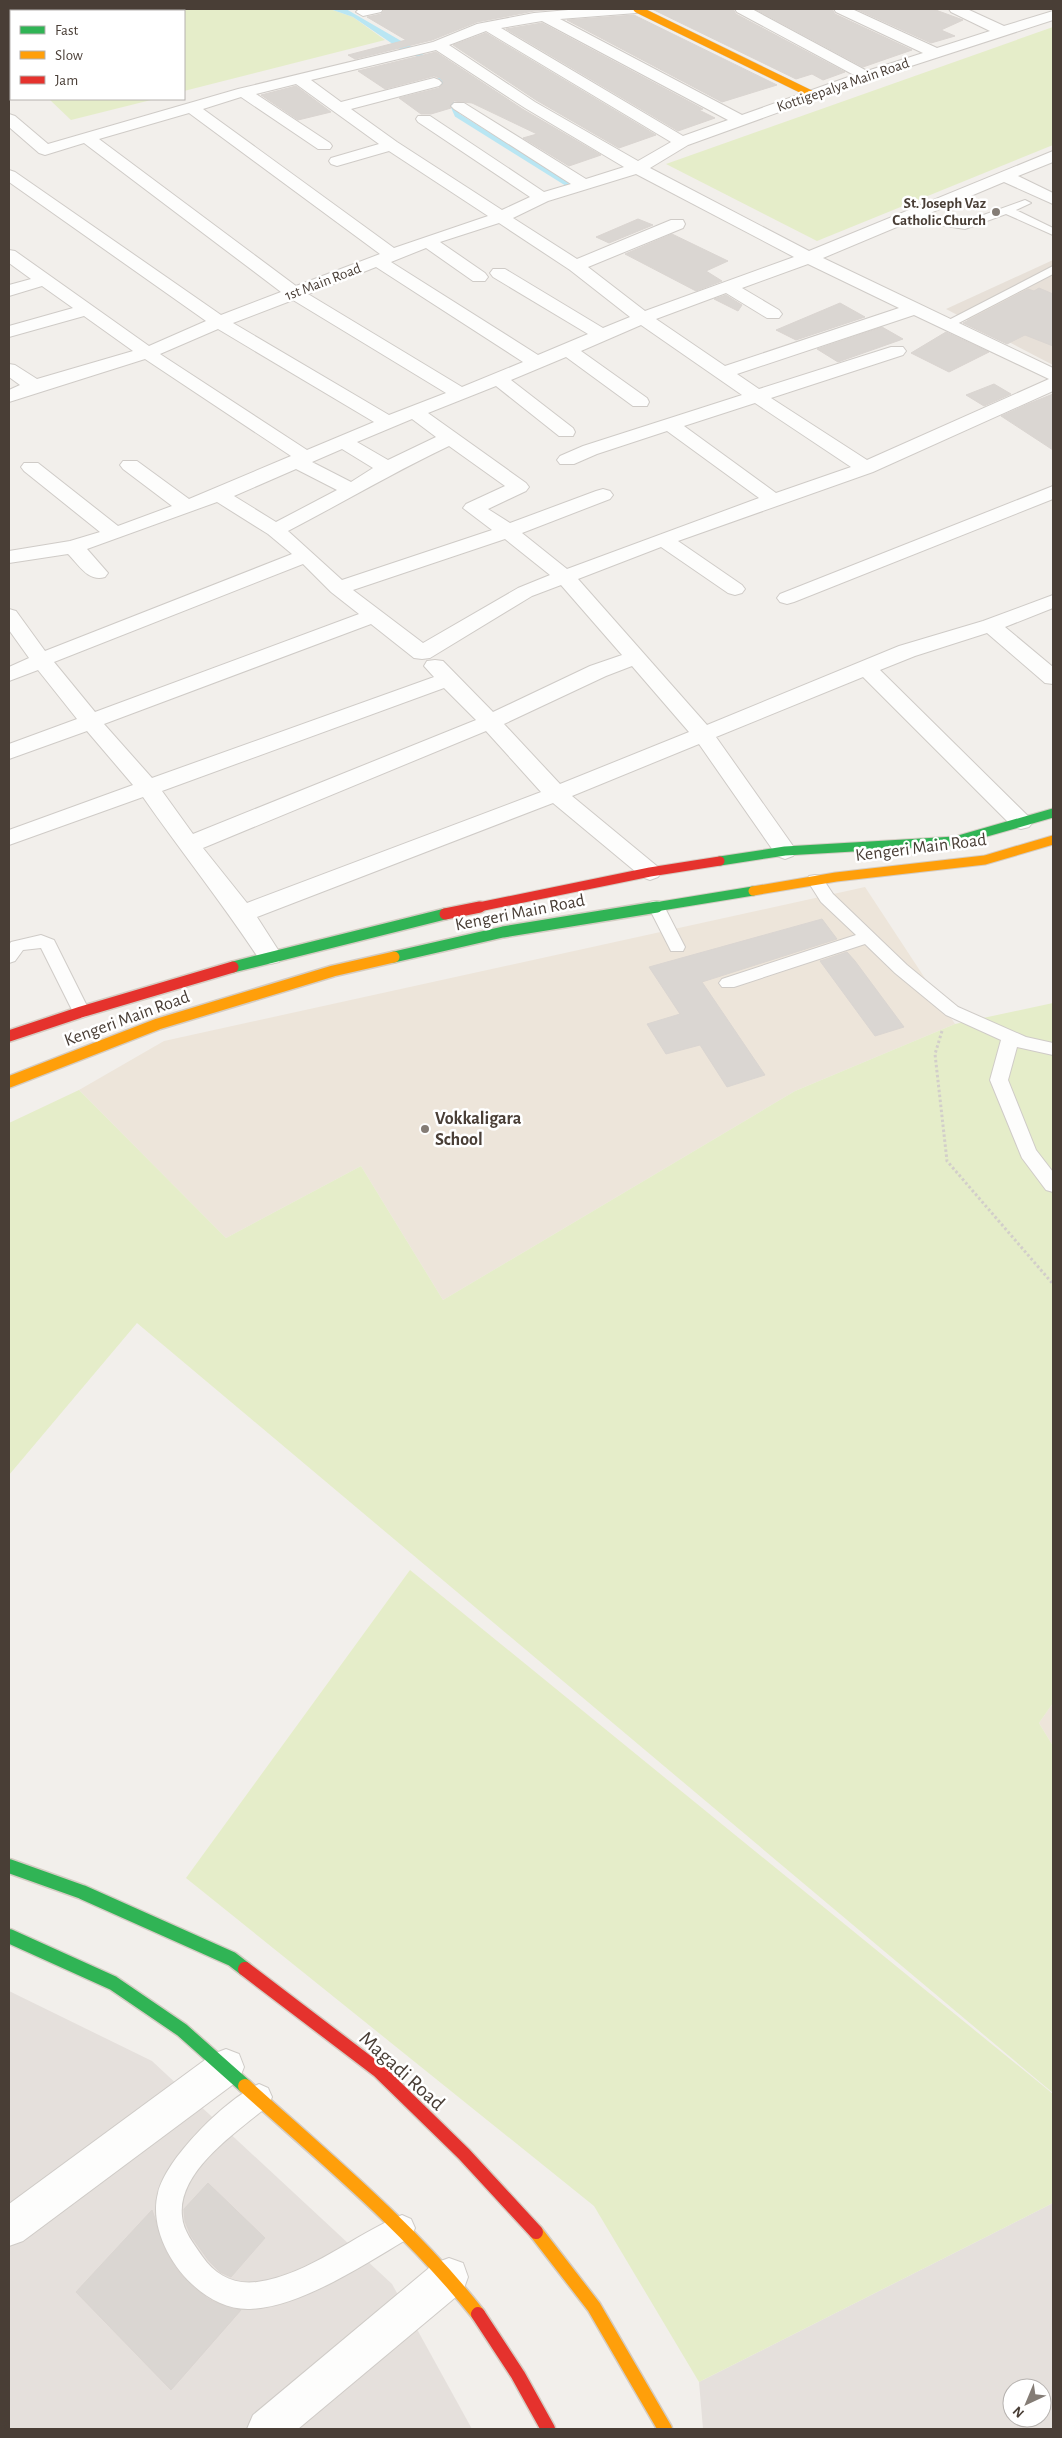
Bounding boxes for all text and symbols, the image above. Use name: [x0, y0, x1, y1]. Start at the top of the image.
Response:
legend: [10, 10, 185, 100]
text: Fast: [55, 23, 79, 38]
text: Slow: [55, 48, 83, 63]
street label: Kottigepalya Main Road: [775, 55, 911, 115]
text: Jam: [55, 73, 78, 88]
place label: St. Joseph Vaz Catholic Church: [892, 196, 986, 228]
marker: St. Joseph Vaz Catholic Church: [990, 206, 1002, 218]
street label: 1st Main Road: [283, 261, 363, 303]
street label: Kengeri Main Road: [854, 831, 988, 865]
street label: Kengeri Main Road: [454, 892, 586, 934]
street label: Kengeri Main Road: [62, 988, 192, 1050]
place label: Vokkaligara School: [435, 1110, 522, 1149]
marker: Vokkaligara School: [419, 1123, 431, 1135]
street label: Magadi Road: [355, 2027, 449, 2115]
north arrow: [1002, 2378, 1052, 2428]
text: N: [1010, 2403, 1027, 2420]

